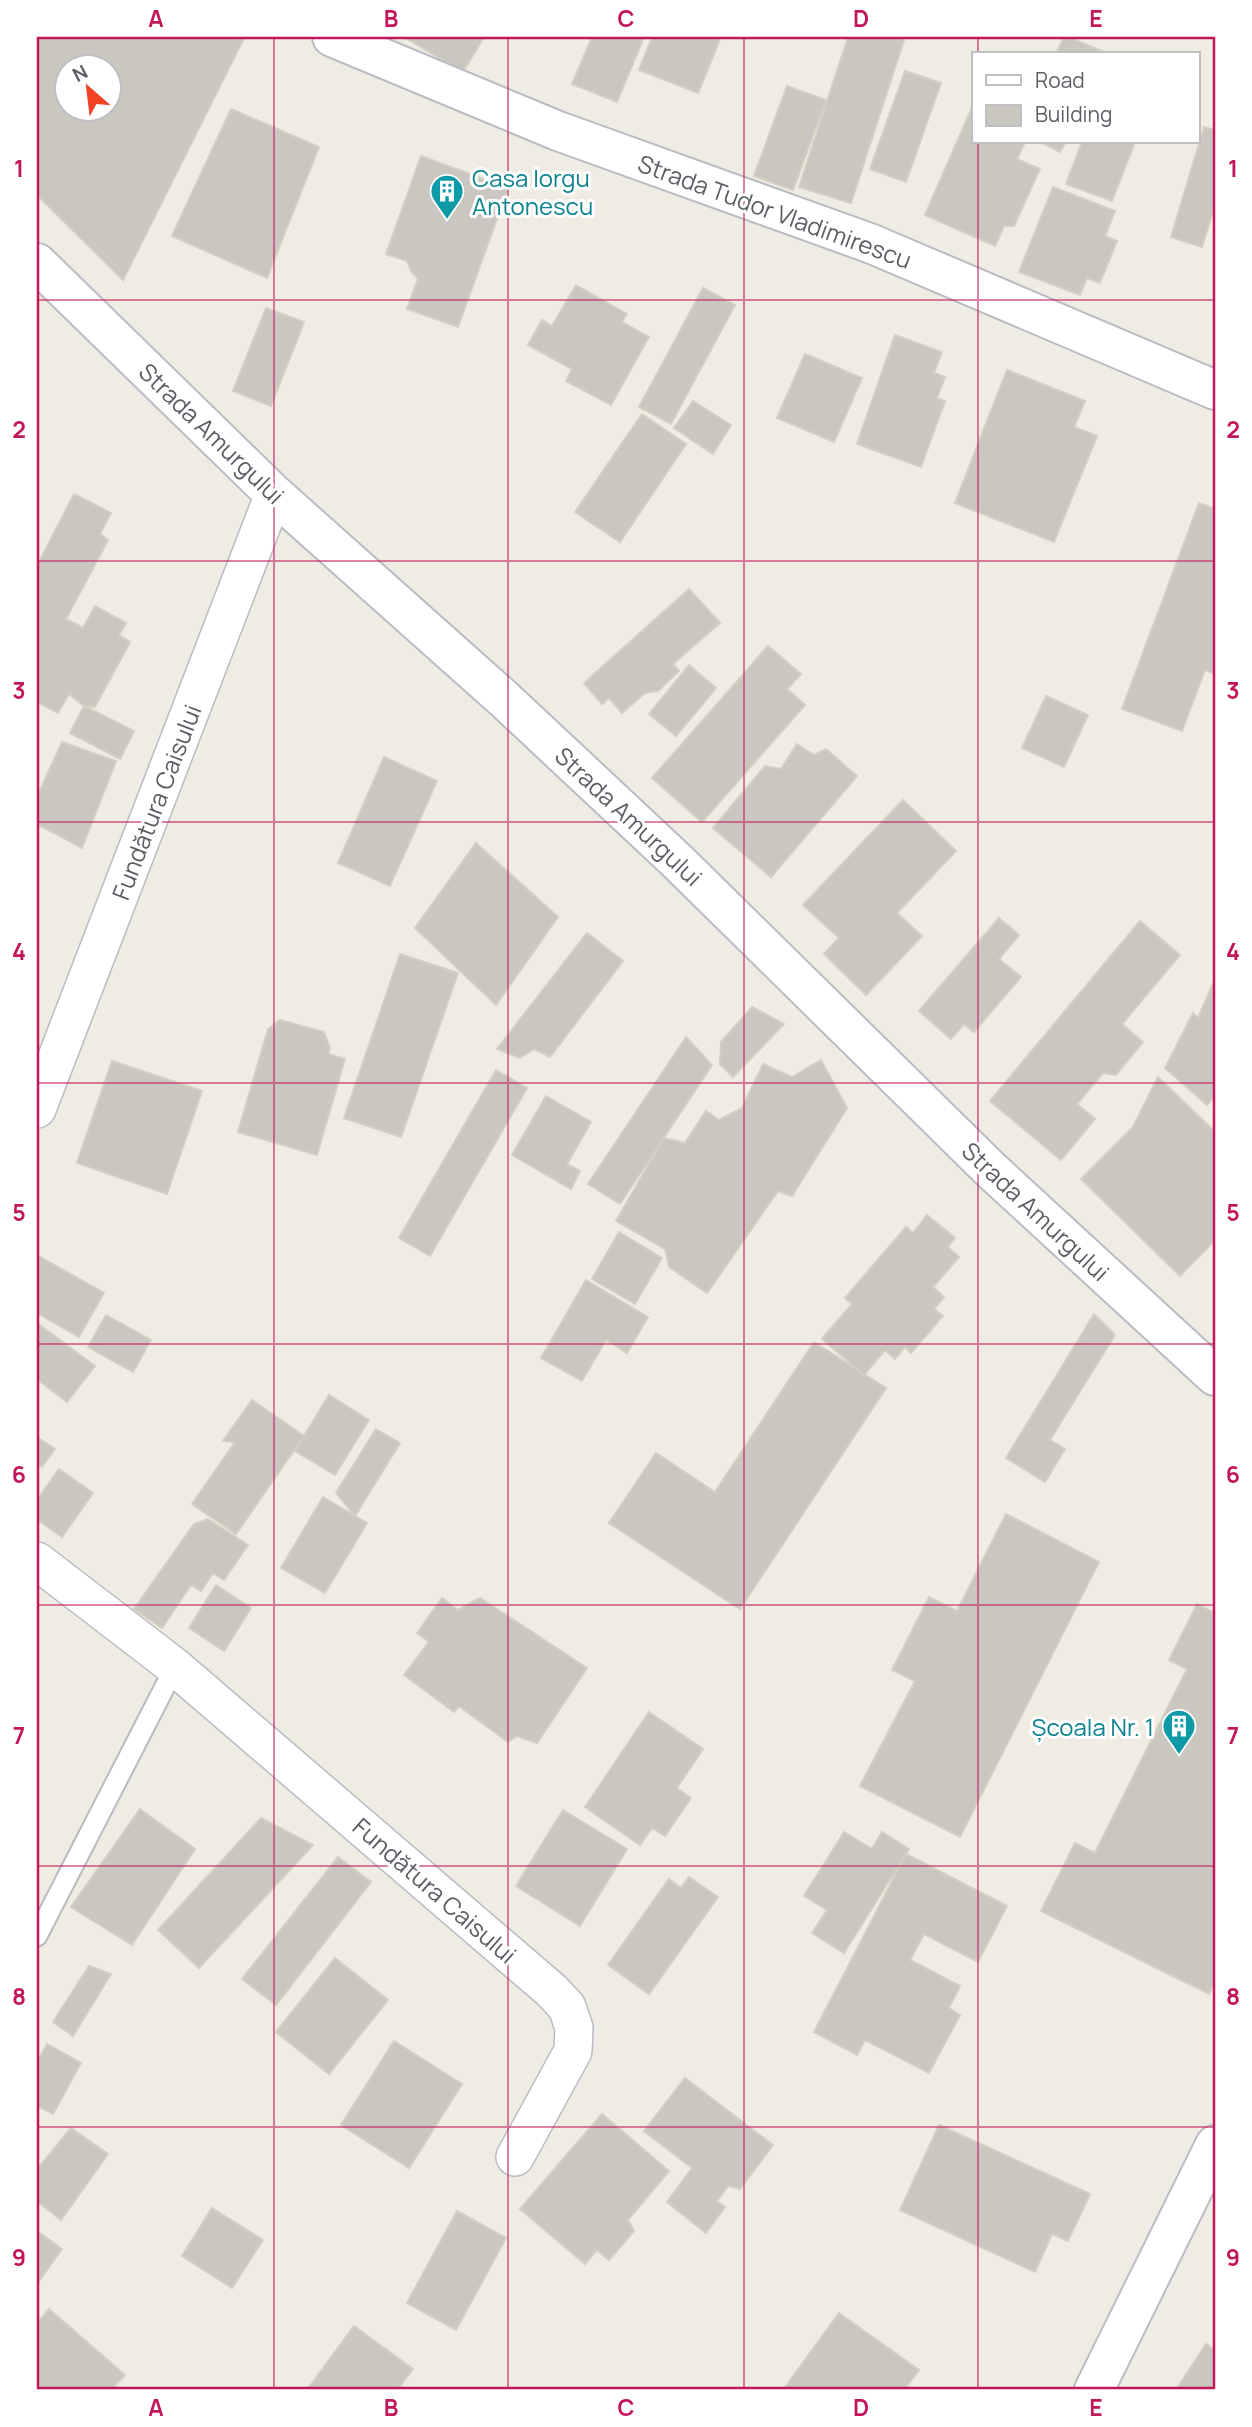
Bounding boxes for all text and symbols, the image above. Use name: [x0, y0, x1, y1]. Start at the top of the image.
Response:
text: A: [148, 2, 164, 34]
text: B: [384, 2, 398, 34]
text: C: [618, 2, 635, 34]
text: D: [853, 2, 869, 34]
text: E: [1089, 2, 1103, 34]
north arrow: [52, 52, 122, 122]
legend: [972, 52, 1200, 144]
text: N: [68, 58, 92, 88]
text: Road: [1035, 66, 1085, 94]
text: Building: [1035, 100, 1112, 128]
street label: Strada Tudor Vladimirescu: [634, 146, 916, 276]
text: 1: [14, 152, 24, 184]
text: 1: [1228, 152, 1238, 184]
place label: Casa Iorgu Antonescu: [472, 161, 593, 222]
building icon: Casa Iorgu Antonescu: [428, 172, 466, 221]
street label: Strada Amurgului: [132, 355, 292, 511]
text: 2: [12, 413, 26, 445]
text: 2: [1226, 413, 1240, 445]
text: 3: [12, 674, 26, 706]
text: 3: [1226, 674, 1240, 706]
street label: Fundătura Caisului: [104, 700, 208, 904]
street label: Strada Amurgului: [548, 739, 710, 893]
text: 4: [12, 935, 26, 967]
text: 4: [1226, 935, 1240, 967]
street label: Strada Amurgului: [955, 1134, 1117, 1288]
text: 5: [12, 1196, 26, 1228]
text: 5: [1226, 1196, 1240, 1228]
text: 6: [12, 1458, 26, 1490]
text: 6: [1226, 1458, 1240, 1490]
building icon: Școala Nr. 1: [1160, 1707, 1198, 1756]
place label: Școala Nr. 1: [1032, 1710, 1154, 1743]
text: 7: [13, 1719, 25, 1751]
text: 7: [1227, 1719, 1239, 1751]
street label: Fundătura Caisului: [346, 1810, 524, 1970]
text: 8: [12, 1980, 26, 2012]
text: 8: [1226, 1980, 1240, 2012]
text: 9: [12, 2241, 26, 2273]
text: 9: [1226, 2241, 1240, 2273]
text: A: [148, 2391, 164, 2423]
text: B: [384, 2391, 398, 2423]
text: C: [618, 2391, 635, 2423]
text: D: [853, 2391, 869, 2423]
text: E: [1089, 2391, 1103, 2423]

